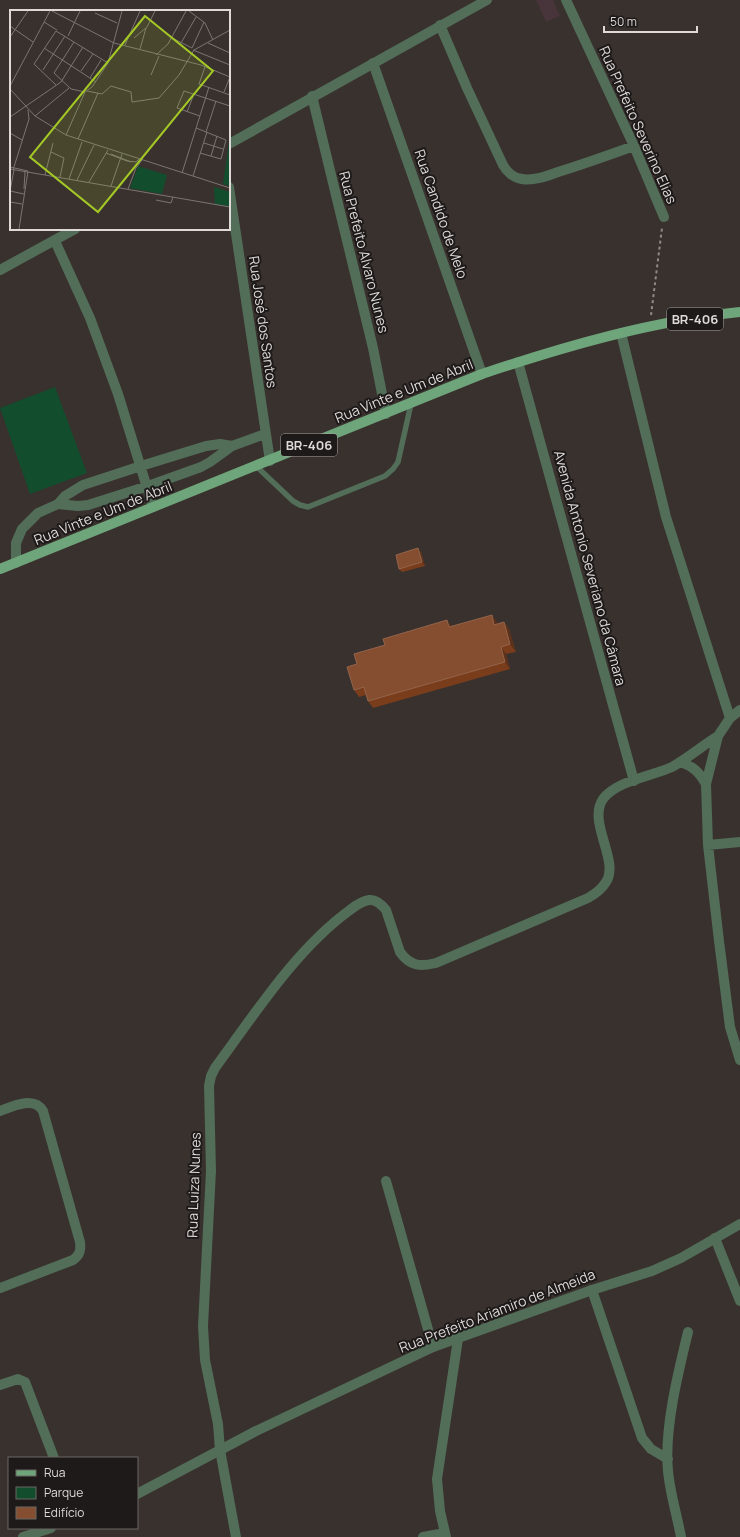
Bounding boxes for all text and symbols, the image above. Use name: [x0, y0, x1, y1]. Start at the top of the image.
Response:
scale bar: [604, 8, 697, 34]
inset map: [10, 10, 230, 230]
text: 50 m: [610, 13, 637, 30]
street label: Rua Prefeito Severino Elias: [595, 43, 682, 207]
street label: Rua Candido de Melo: [410, 147, 473, 281]
street label: Rua Prefeito Alvaro Nunes: [335, 169, 394, 335]
street label: Rua José dos Santos: [245, 255, 282, 389]
road number: BR-406: [667, 308, 723, 330]
street label: Rua Vinte e Um de Abril: [332, 354, 476, 427]
road number: BR-406: [281, 434, 337, 456]
street label: Avenida Antonio Severiano da Câmara: [550, 448, 631, 688]
street label: Rua Vinte e Um de Abril: [31, 476, 175, 549]
street label: Rua Luiza Nunes: [182, 1132, 205, 1238]
street label: Rua Prefeito Ariamiro de Almeida: [396, 1264, 598, 1357]
legend: [8, 1457, 138, 1529]
text: Rua: [44, 1464, 65, 1481]
text: Parque: [44, 1484, 83, 1501]
text: Edifício: [44, 1504, 84, 1521]

